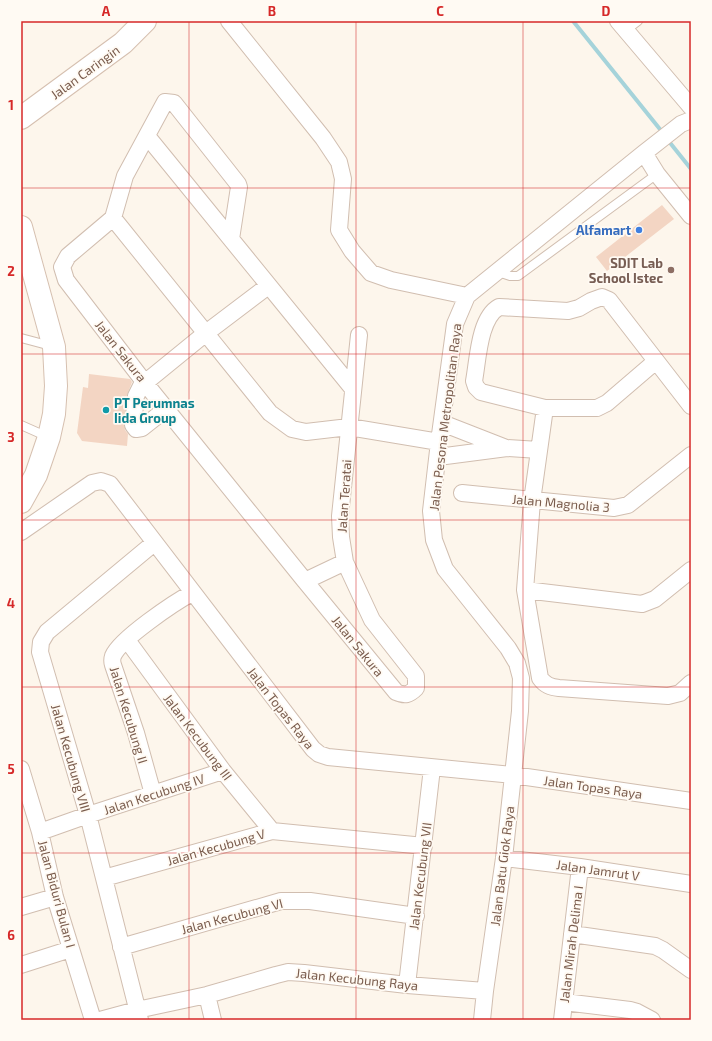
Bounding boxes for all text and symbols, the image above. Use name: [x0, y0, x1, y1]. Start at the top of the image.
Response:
text: A: [102, 3, 111, 19]
text: B: [268, 3, 276, 19]
text: C: [436, 3, 444, 19]
text: D: [602, 3, 611, 19]
street label: Jalan Caringin: [47, 42, 123, 102]
text: 1: [8, 97, 14, 113]
place label: Alfamart: [576, 222, 632, 238]
marker: Alfamart: [634, 225, 644, 235]
place label: SDIT Lab School Istec: [589, 255, 663, 286]
text: 2: [7, 263, 15, 279]
marker: SDIT Lab School Istec: [666, 265, 676, 275]
street label: Jalan Sakura: [92, 317, 150, 385]
street label: Jalan Pesona Metropolitan Raya: [426, 322, 464, 512]
place label: PT Perumnas Iida Group: [114, 395, 195, 426]
marker: PT Perumnas Iida Group: [101, 405, 111, 415]
text: 3: [7, 429, 15, 445]
street label: Jalan Teratai: [333, 459, 355, 533]
street label: Jalan Magnolia 3: [511, 491, 611, 515]
text: 4: [7, 595, 15, 611]
street label: Jalan Sakura: [329, 612, 387, 680]
street label: Jalan Topas Raya: [244, 664, 318, 752]
street label: Jalan Kecubung II: [107, 665, 151, 765]
street label: Jalan Kecubung III: [160, 691, 236, 783]
street label: Jalan Kecubung VIII: [48, 702, 94, 814]
text: 5: [7, 761, 15, 777]
street label: Jalan Kecubung IV: [102, 770, 207, 818]
street label: Jalan Topas Raya: [543, 772, 643, 802]
street label: Jalan Batu Giok Raya: [487, 805, 517, 927]
street label: Jalan Kecubung VII: [405, 821, 435, 931]
street label: Jalan Kecubung V: [165, 825, 267, 869]
street label: Jalan Biduri Bulan I: [35, 838, 79, 950]
street label: Jalan Jamrut V: [555, 856, 641, 884]
street label: Jalan Mirah Delima I: [556, 884, 586, 1004]
street label: Jalan Kecubung VI: [179, 895, 285, 937]
text: 6: [7, 927, 15, 943]
street label: Jalan Kecubung Raya: [295, 965, 419, 993]

